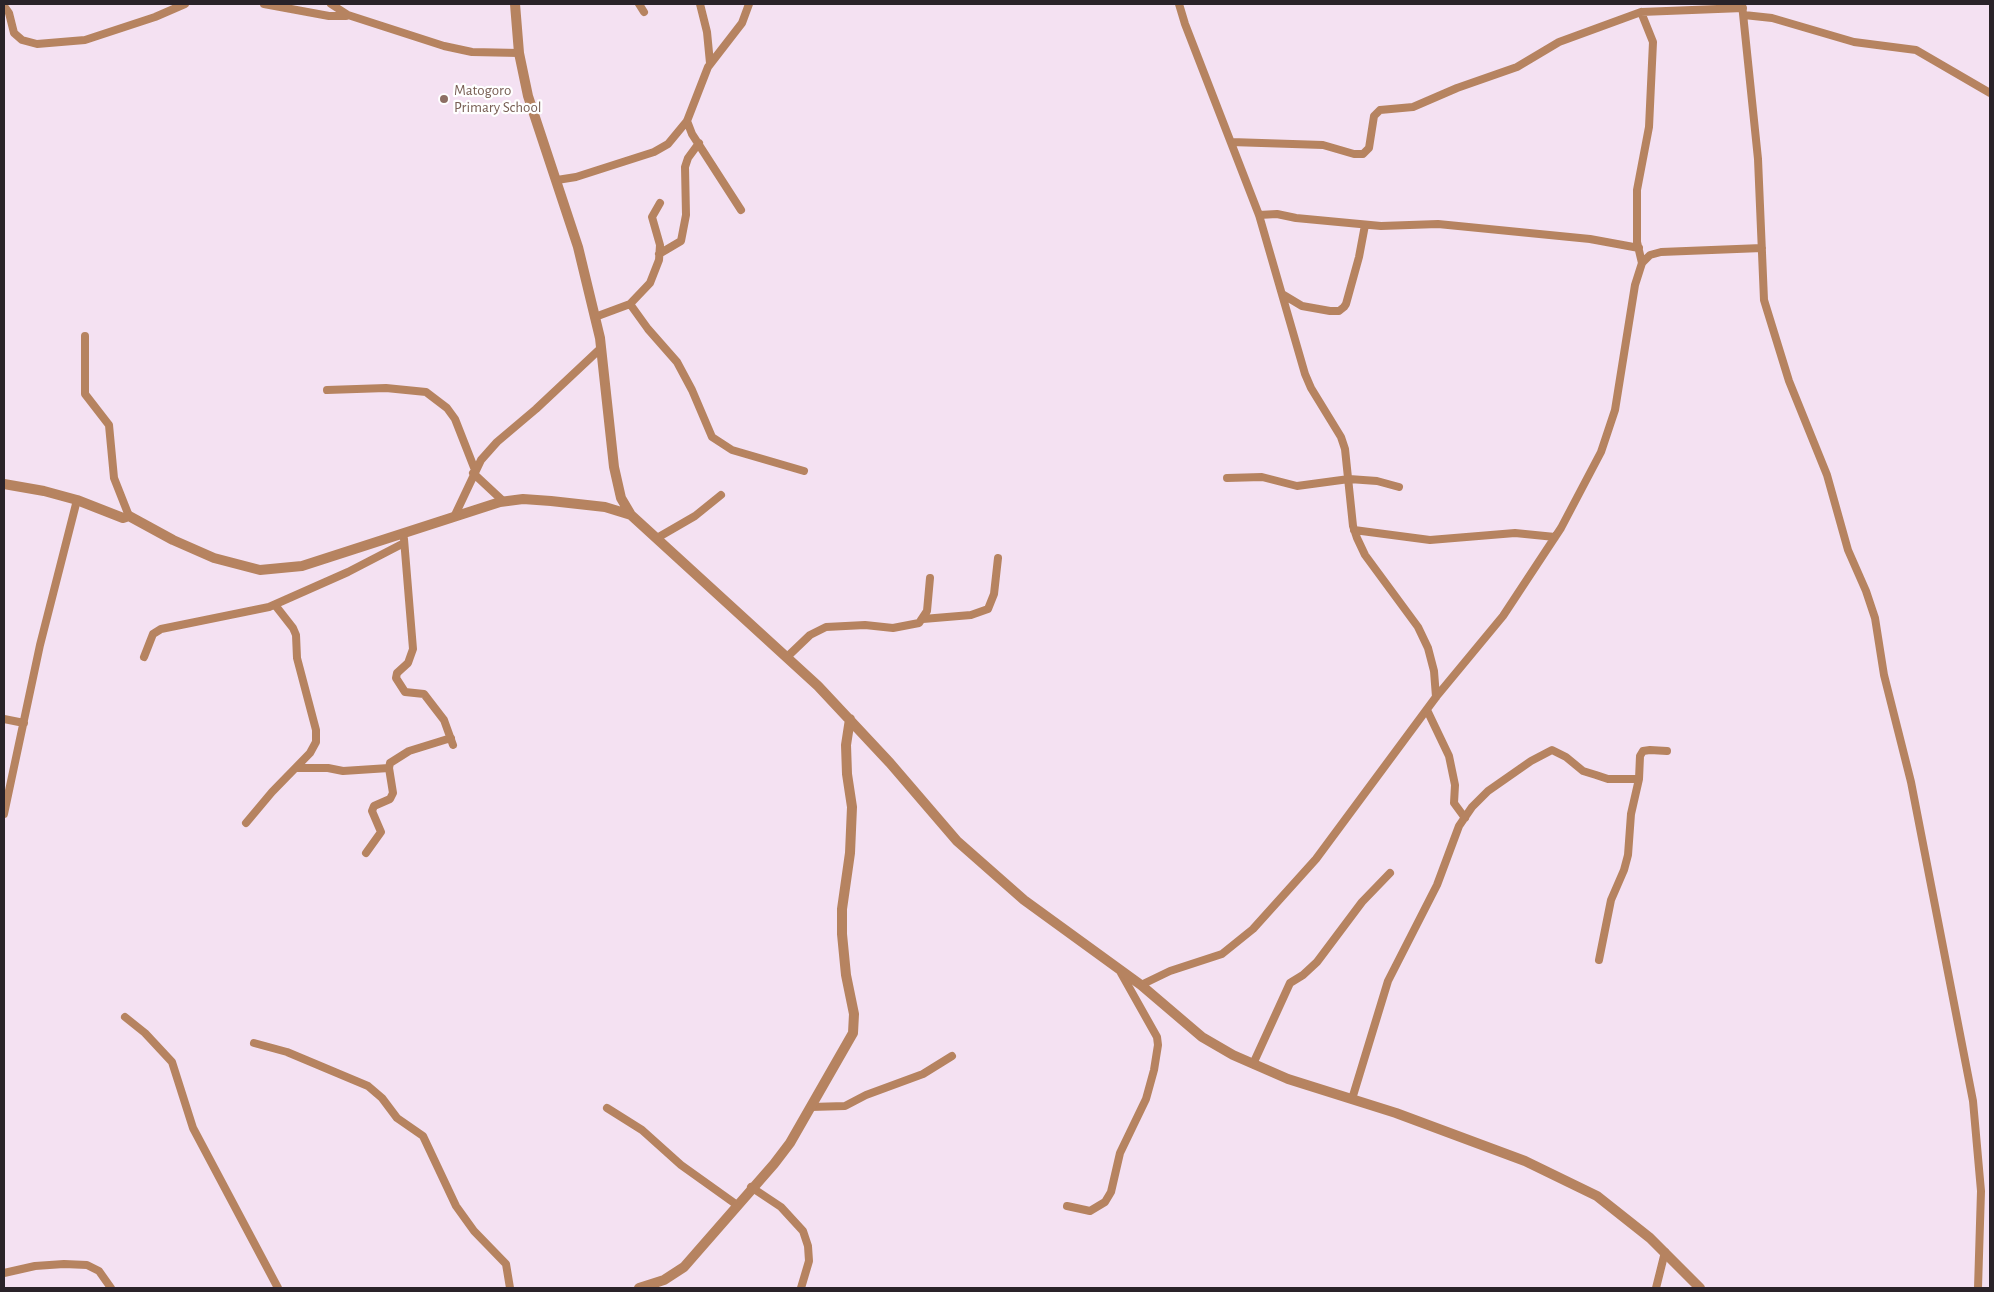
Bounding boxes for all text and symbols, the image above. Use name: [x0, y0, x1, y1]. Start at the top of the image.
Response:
place label: Matogoro Primary School: [454, 81, 542, 116]
marker: Matogoro Primary School: [438, 93, 450, 105]

